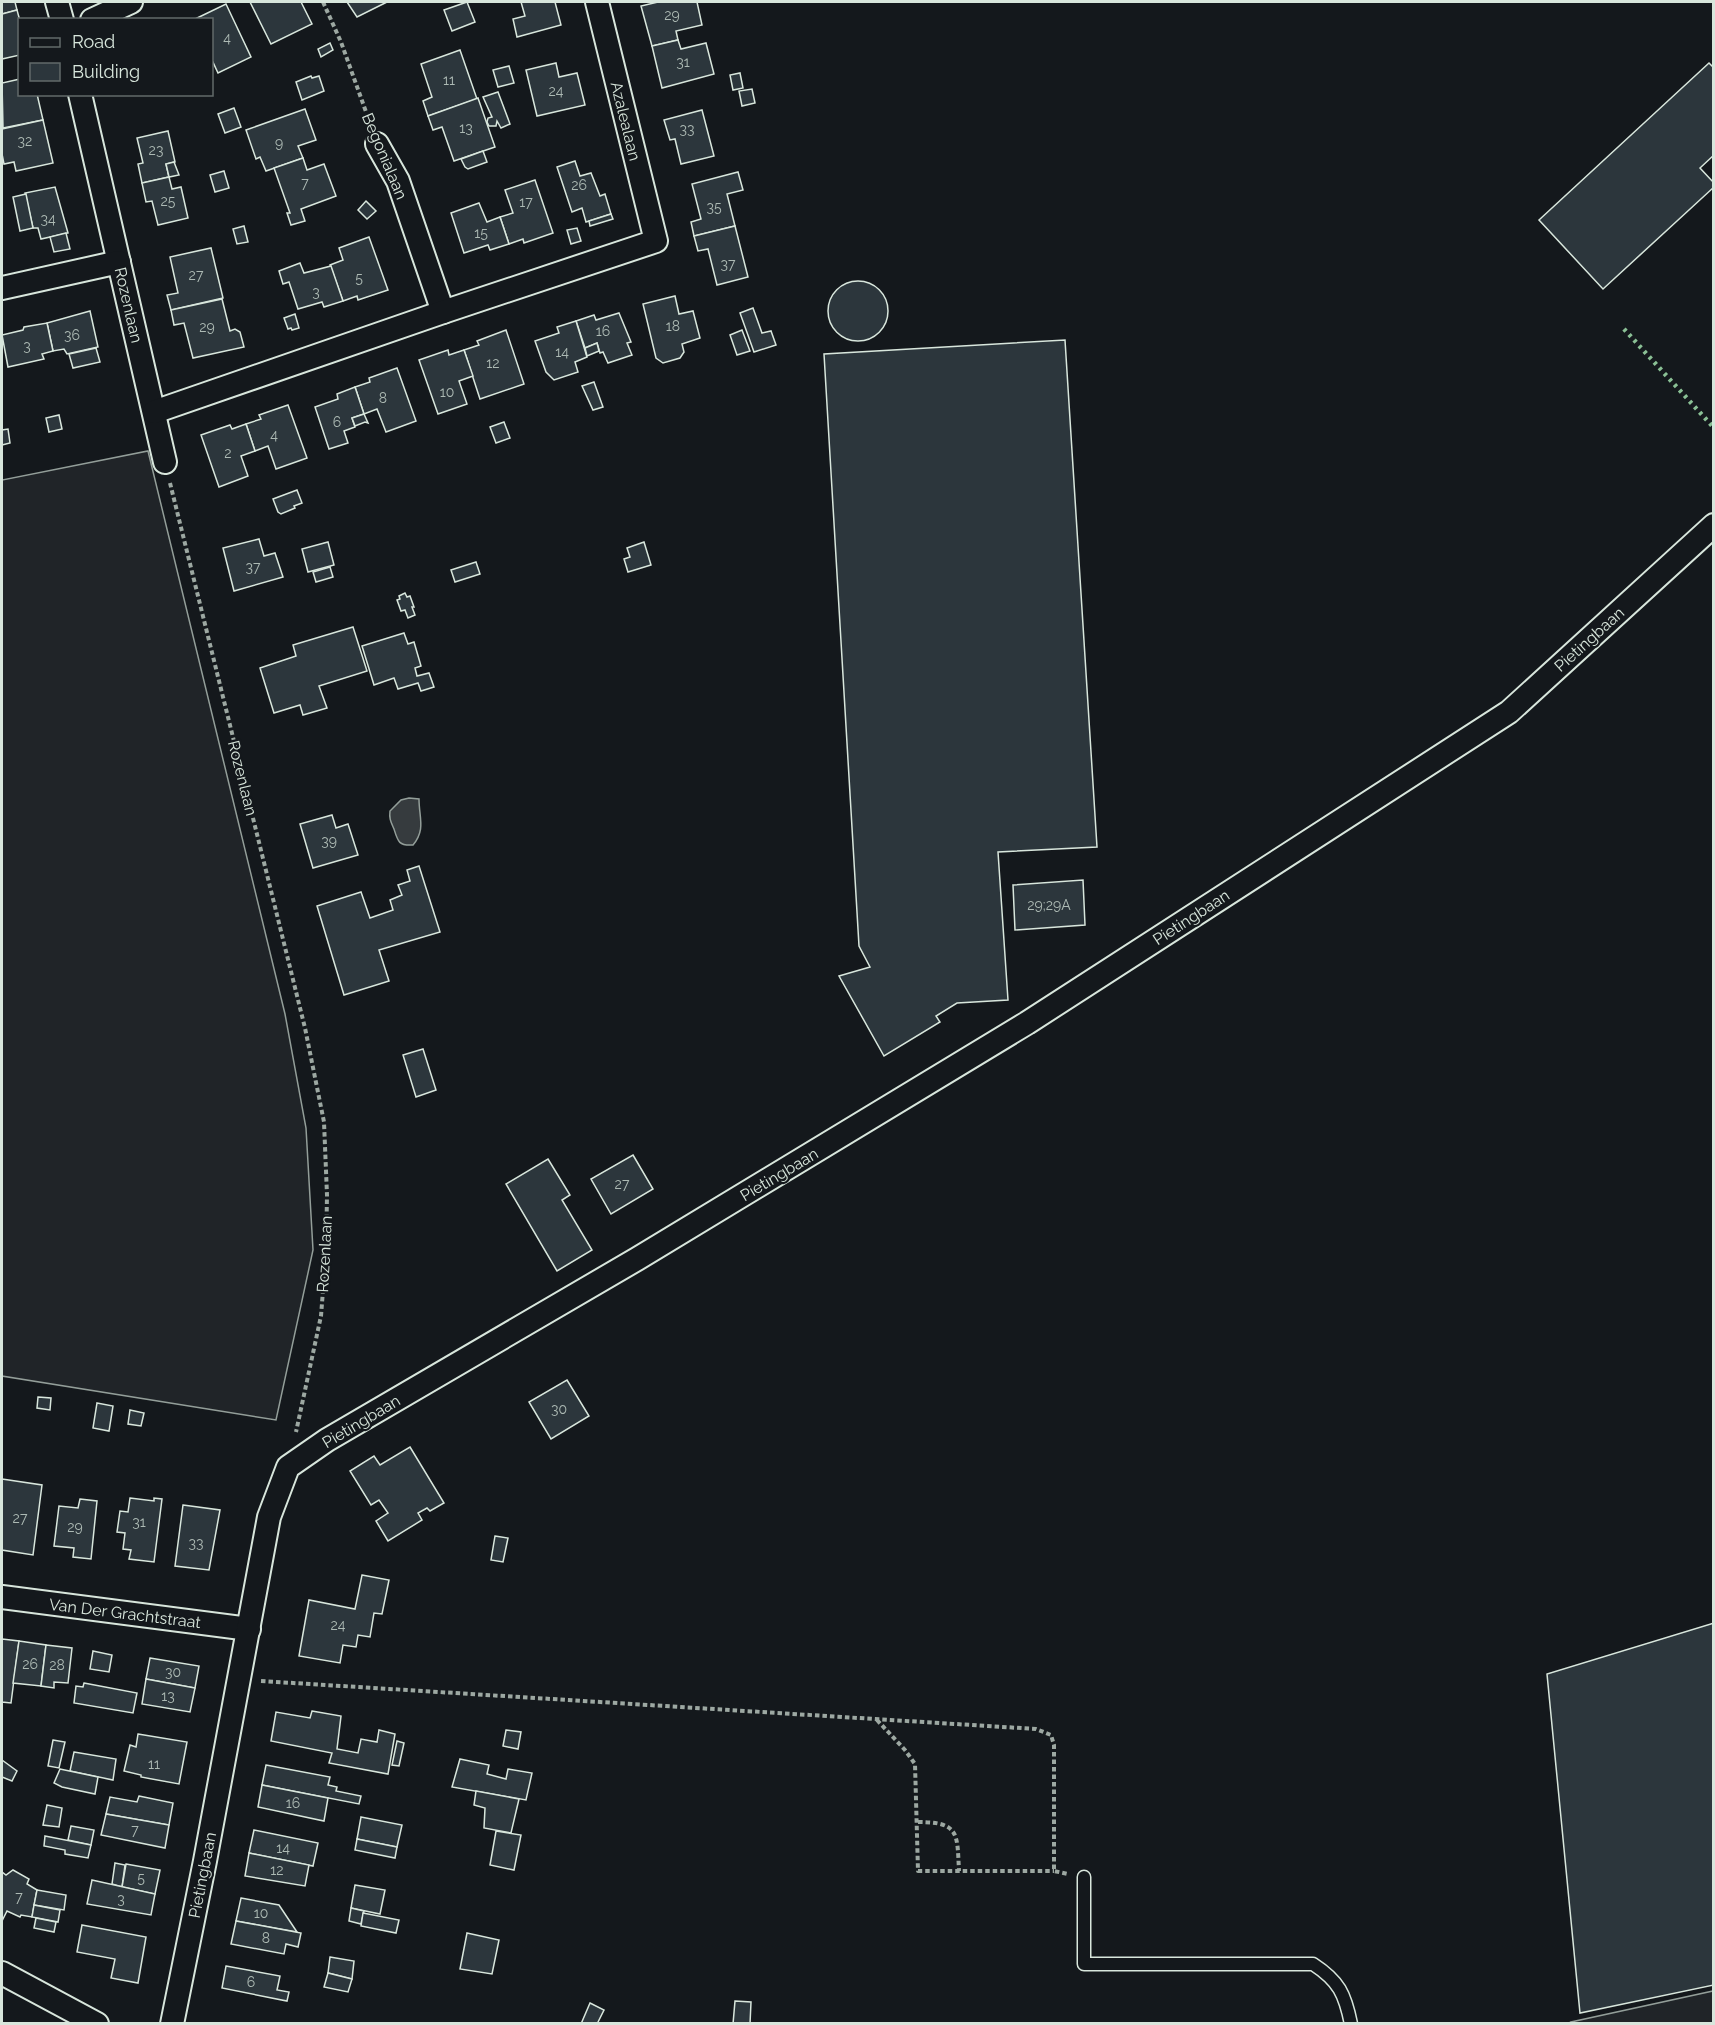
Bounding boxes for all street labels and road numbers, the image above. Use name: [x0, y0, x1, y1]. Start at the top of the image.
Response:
street label: Azalealaan: [606, 80, 645, 163]
street label: Begonialaan: [358, 110, 411, 202]
street label: Rozenlaan: [111, 265, 146, 345]
street label: Pietingbaan: [1550, 603, 1628, 676]
street label: Rozenlaan: [224, 738, 261, 818]
street label: Pietingbaan: [1149, 886, 1233, 949]
street label: Pietingbaan: [737, 1144, 822, 1205]
street label: Rozenlaan: [313, 1215, 336, 1293]
street label: Pietingbaan: [319, 1391, 404, 1452]
street label: Van Der Grachtstraat: [48, 1595, 203, 1632]
street label: Pietingbaan: [185, 1830, 220, 1920]

